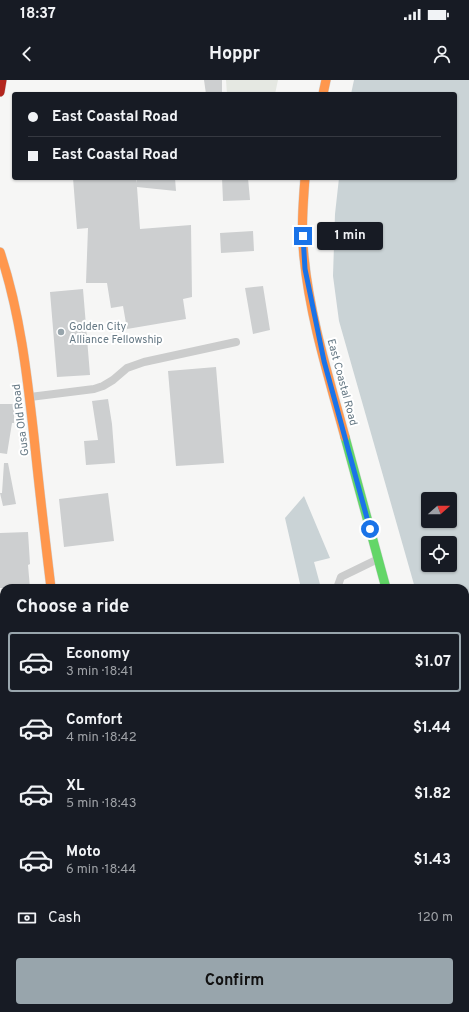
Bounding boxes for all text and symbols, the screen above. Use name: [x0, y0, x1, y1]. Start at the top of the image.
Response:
text: 18:37: [20, 5, 56, 24]
icon: back: [16, 43, 38, 65]
text: Hoppr: [209, 43, 260, 66]
icon: person: [431, 43, 453, 65]
text: East Coastal Road: [52, 108, 178, 127]
text: East Coastal Road: [52, 146, 178, 165]
callout: 1 min: [317, 222, 383, 250]
route end: [294, 227, 312, 245]
text: 1 min: [334, 228, 366, 244]
place label: Golden City Alliance Fellowship: [69, 320, 163, 347]
marker: Golden City Alliance Fellowship: [56, 327, 66, 337]
street label: East Coastal Road: [324, 337, 360, 427]
street label: Gusa Old Road: [10, 383, 32, 457]
north arrow: [421, 492, 457, 528]
map controls: [421, 492, 457, 572]
route start: [361, 520, 379, 538]
button: locate: [421, 536, 457, 572]
text: Choose a ride: [16, 596, 129, 619]
icon: car: [18, 644, 54, 680]
text: Economy: [66, 645, 130, 664]
text: $1.07: [415, 653, 451, 672]
text: 3 min · 18:41: [66, 664, 133, 680]
icon: car: [18, 710, 54, 746]
text: Comfort: [66, 711, 123, 730]
text: $1.44: [413, 719, 451, 738]
text: 4 min · 18:42: [66, 730, 137, 746]
icon: car: [18, 776, 54, 812]
text: XL: [66, 777, 84, 796]
text: $1.82: [414, 785, 451, 804]
text: 5 min · 18:43: [66, 796, 137, 812]
icon: car: [18, 842, 54, 878]
text: Moto: [66, 843, 101, 862]
text: $1.43: [414, 851, 451, 870]
text: 6 min · 18:44: [66, 862, 136, 878]
icon: cash: [16, 907, 38, 929]
text: Cash: [48, 909, 81, 928]
text: 120 m: [418, 910, 453, 926]
button: Confirm: [16, 958, 453, 1004]

